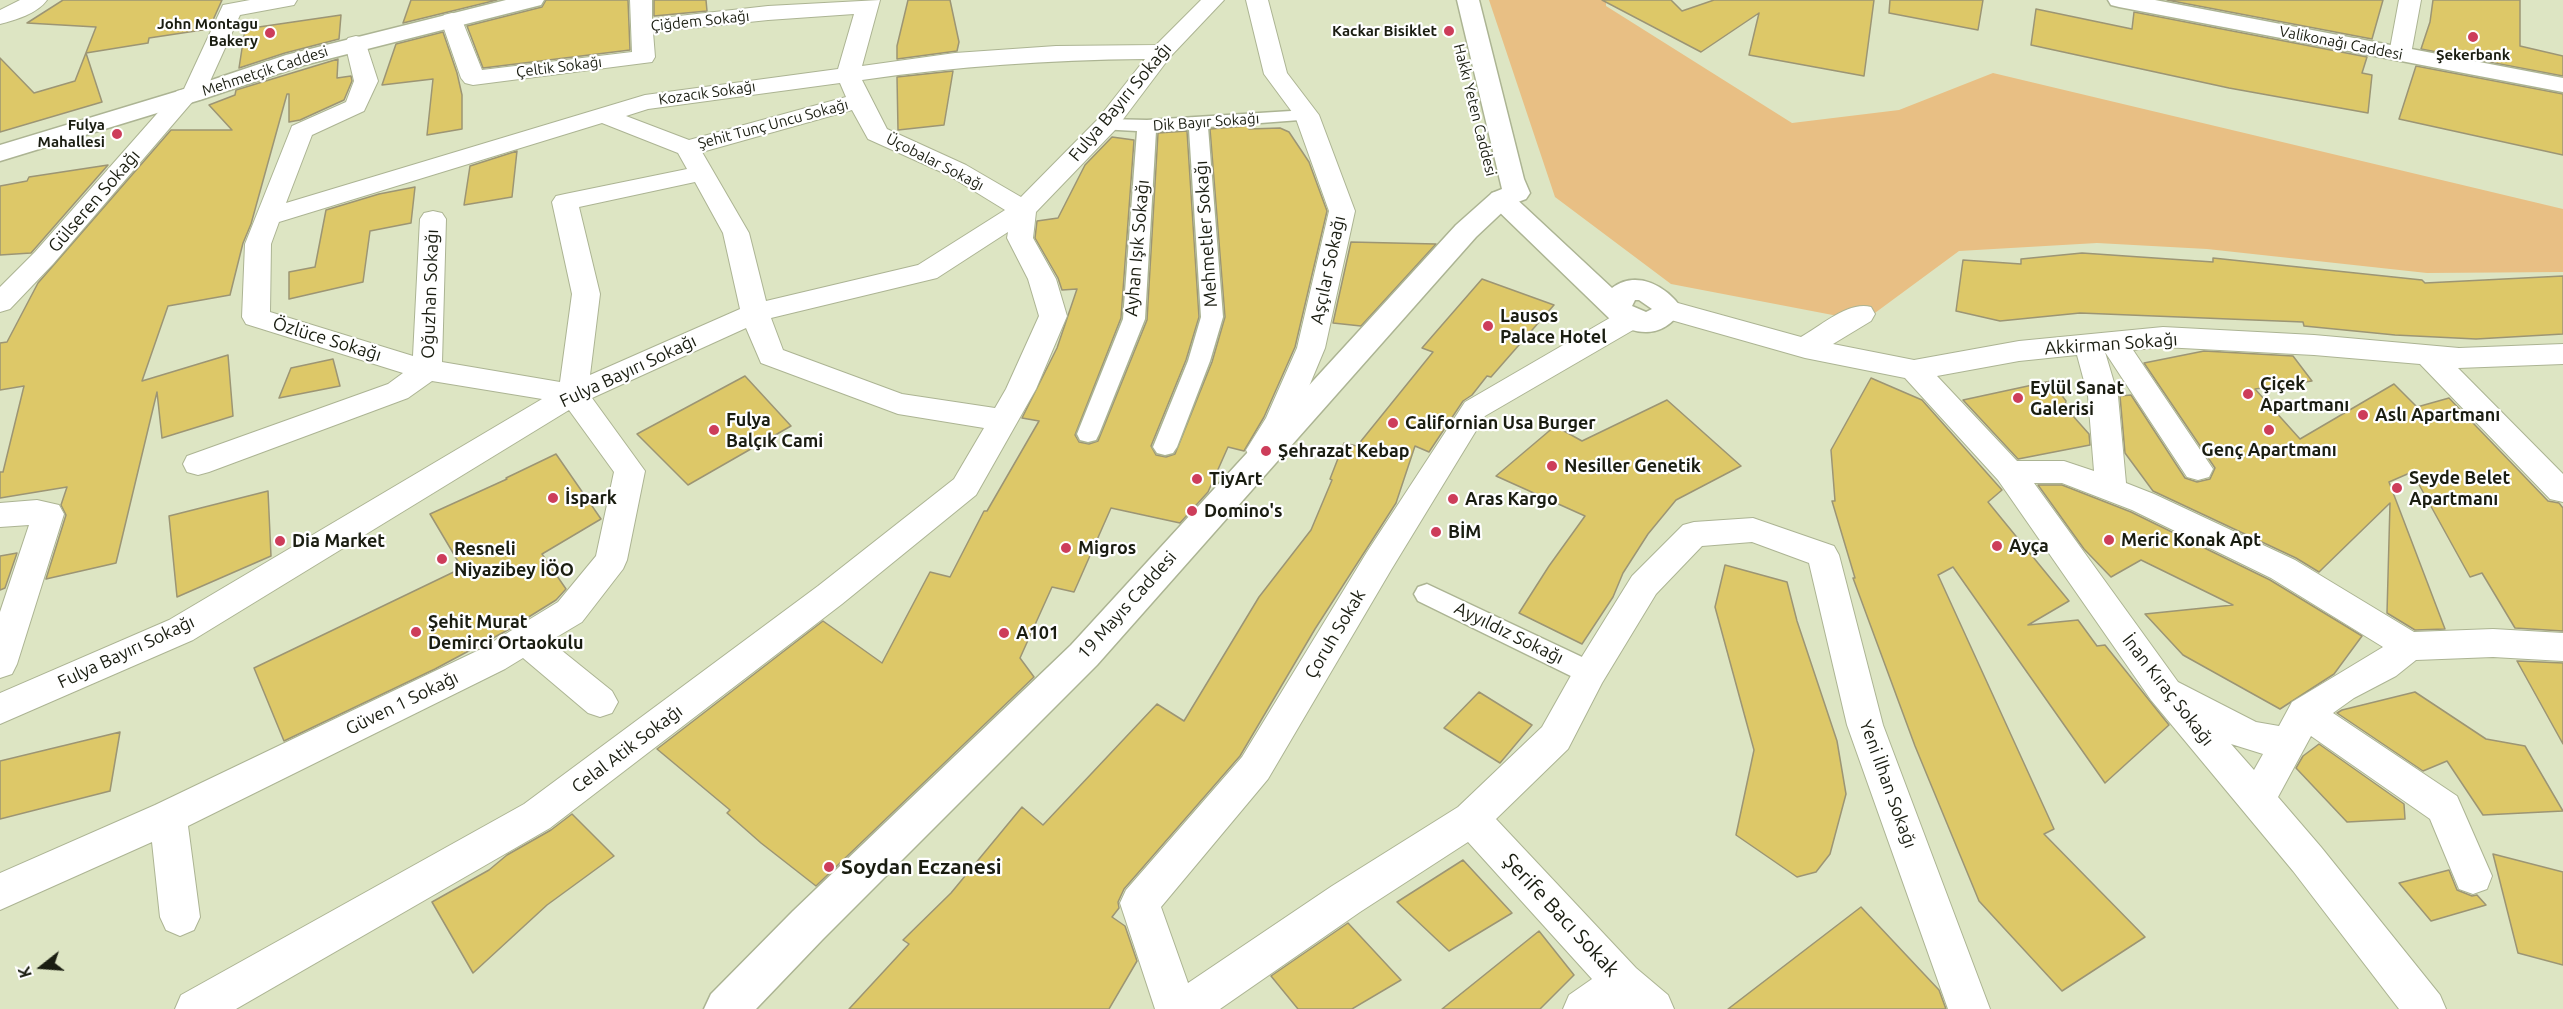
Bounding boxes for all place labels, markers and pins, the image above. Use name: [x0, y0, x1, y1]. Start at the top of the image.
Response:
place label: John Montagu Bakery: [157, 15, 258, 50]
place label: Kackar Bisiklet: [1332, 22, 1437, 40]
marker: Kackar Bisiklet: [1442, 24, 1456, 38]
marker: John Montagu Bakery: [263, 26, 277, 40]
marker: Şekerbank: [2466, 30, 2480, 44]
place label: Şekerbank: [2436, 46, 2510, 64]
place label: Fulya Mahallesi: [38, 116, 105, 151]
marker: Fulya Mahallesi: [110, 127, 124, 141]
place label: Lausos Palace Hotel: [1500, 305, 1607, 348]
marker: Lausos Palace Hotel: [1481, 319, 1495, 333]
place label: Çiçek Apartmanı: [2260, 373, 2349, 416]
place label: Eylül Sanat Galerisi: [2030, 377, 2124, 420]
marker: Çiçek Apartmanı: [2241, 387, 2255, 401]
marker: Eylül Sanat Galerisi: [2011, 391, 2025, 405]
place label: Aslı Apartmanı: [2375, 404, 2500, 426]
marker: Aslı Apartmanı: [2356, 408, 2370, 422]
place label: Fulya Balçık Cami: [726, 409, 823, 452]
place label: Californian Usa Burger: [1405, 412, 1596, 434]
marker: Californian Usa Burger: [1386, 416, 1400, 430]
marker: Fulya Balçık Cami: [707, 423, 721, 437]
marker: Genç Apartmanı: [2262, 423, 2276, 437]
place label: Genç Apartmanı: [2201, 439, 2337, 461]
place label: Şehrazat Kebap: [1278, 440, 1410, 462]
marker: Şehrazat Kebap: [1259, 444, 1273, 458]
place label: Nesiller Genetik: [1564, 455, 1701, 477]
marker: Nesiller Genetik: [1545, 459, 1559, 473]
place label: Seyde Belet Apartmanı: [2409, 467, 2510, 510]
place label: TiyArt: [1209, 468, 1262, 490]
marker: TiyArt: [1190, 472, 1204, 486]
marker: Seyde Belet Apartmanı: [2390, 481, 2404, 495]
place label: İspark: [565, 487, 617, 509]
place label: Aras Kargo: [1465, 488, 1558, 510]
marker: İspark: [546, 491, 560, 505]
marker: Aras Kargo: [1446, 492, 1460, 506]
place label: Domino's: [1204, 500, 1282, 522]
marker: Domino's: [1185, 504, 1199, 518]
place label: BİM: [1448, 521, 1481, 543]
marker: BİM: [1429, 525, 1443, 539]
place label: Meric Konak Apt: [2121, 529, 2261, 551]
place label: Dia Market: [292, 530, 385, 552]
marker: Meric Konak Apt: [2102, 533, 2116, 547]
marker: Dia Market: [273, 534, 287, 548]
place label: Ayça: [2009, 535, 2049, 557]
place label: Migros: [1078, 537, 1136, 559]
place label: Resneli Niyazibey İÖO: [454, 538, 574, 580]
marker: Ayça: [1990, 539, 2004, 553]
marker: Migros: [1059, 541, 1073, 555]
marker: Resneli Niyazibey İÖO: [435, 552, 449, 566]
place label: Şehit Murat Demirci Ortaokulu: [428, 611, 584, 654]
place label: A101: [1016, 622, 1059, 644]
marker: Şehit Murat Demirci Ortaokulu: [409, 625, 423, 639]
marker: A101: [997, 626, 1011, 640]
place label: Soydan Eczanesi: [841, 854, 1002, 880]
marker: Soydan Eczanesi: [822, 860, 836, 874]

